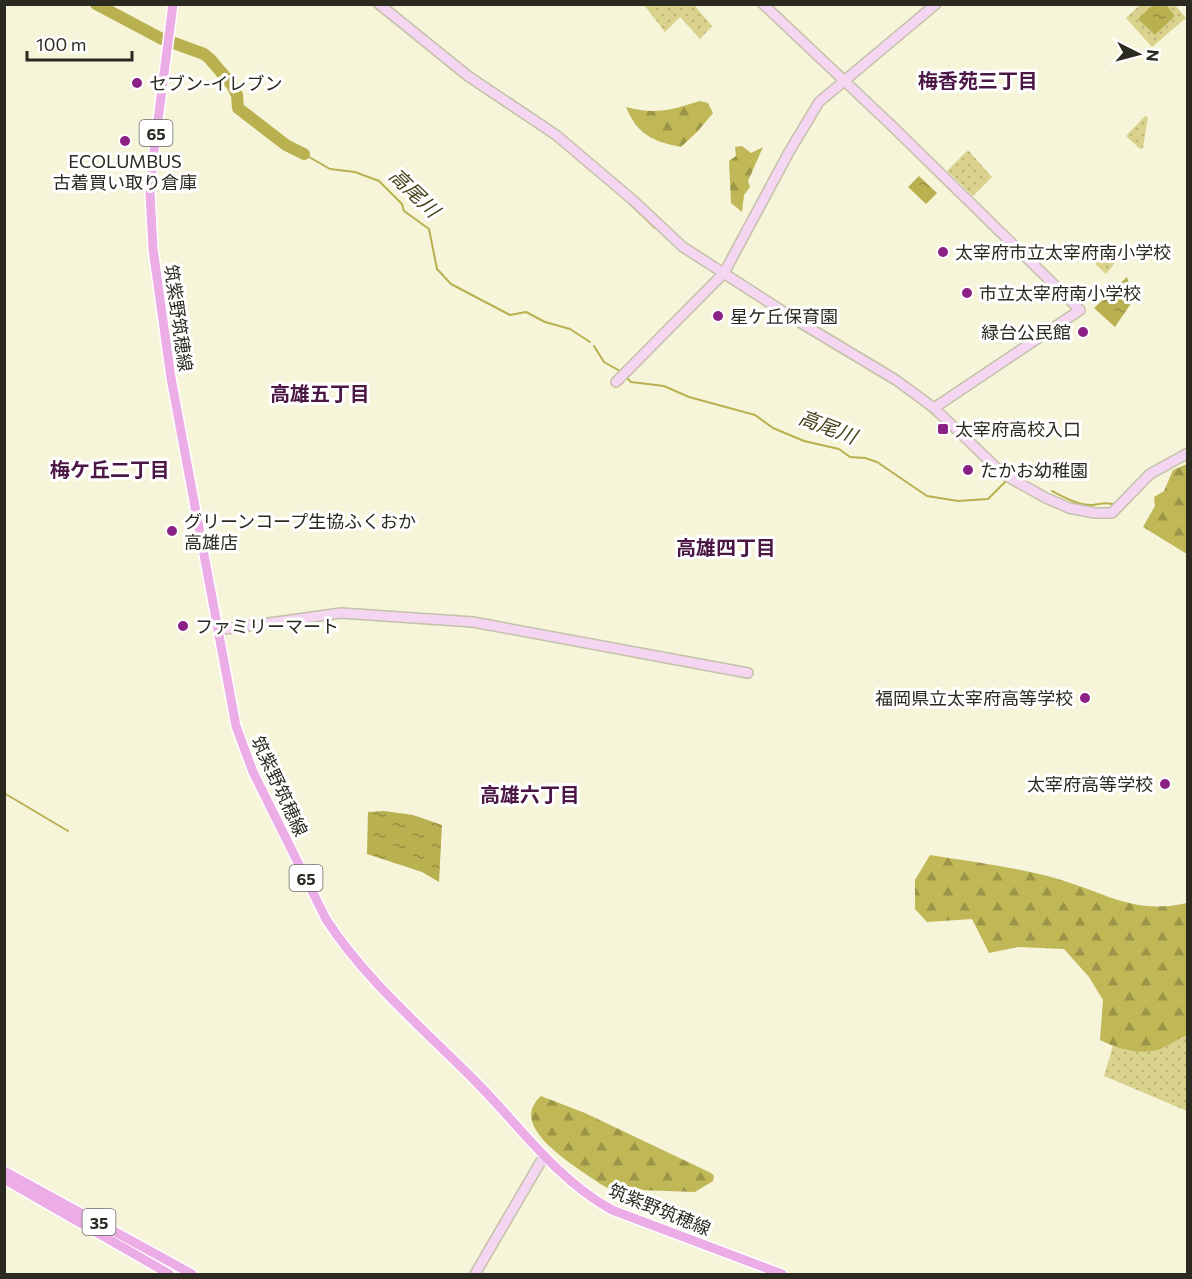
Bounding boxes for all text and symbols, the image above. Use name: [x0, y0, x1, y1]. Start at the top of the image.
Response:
scale bar: [27, 24, 132, 62]
north arrow: [1108, 24, 1168, 84]
text: 100 m: [36, 33, 86, 55]
text: N: [1143, 49, 1163, 63]
district label: 梅香苑三丁目: [918, 68, 1038, 92]
place label: セブン-イレブン: [149, 72, 283, 94]
marker: セブン-イレブン: [130, 76, 144, 90]
road number: 65: [140, 120, 172, 146]
marker: ECOLUMBUS 古着買い取り倉庫: [118, 134, 132, 148]
place label: ECOLUMBUS 古着買い取り倉庫: [53, 150, 197, 193]
water label: 高尾川: [385, 163, 446, 223]
place label: 太宰府市立太宰府南小学校: [955, 241, 1171, 263]
marker: 太宰府市立太宰府南小学校: [936, 245, 950, 259]
street label: 筑紫野筑穂線: [161, 263, 197, 373]
place label: 市立太宰府南小学校: [979, 282, 1141, 304]
marker: 市立太宰府南小学校: [960, 286, 974, 300]
place label: 星ケ丘保育園: [730, 305, 838, 327]
marker: 星ケ丘保育園: [711, 309, 725, 323]
place label: 緑台公民館: [981, 321, 1071, 343]
marker: 緑台公民館: [1076, 325, 1090, 339]
district label: 高雄五丁目: [270, 381, 370, 405]
water label: 高尾川: [796, 404, 862, 449]
place label: 太宰府高校入口: [955, 418, 1081, 440]
marker: 太宰府高校入口: [936, 422, 950, 436]
district label: 梅ケ丘二丁目: [50, 457, 170, 481]
place label: たかお幼稚園: [980, 459, 1088, 481]
marker: たかお幼稚園: [961, 463, 975, 477]
place label: グリーンコープ生協ふくおか 高雄店: [184, 510, 416, 553]
marker: グリーンコープ生協ふくおか 高雄店: [165, 524, 179, 538]
district label: 高雄四丁目: [676, 535, 776, 559]
place label: ファミリーマート: [195, 615, 339, 637]
marker: ファミリーマート: [176, 619, 190, 633]
place label: 福岡県立太宰府高等学校: [875, 687, 1073, 709]
marker: 福岡県立太宰府高等学校: [1078, 691, 1092, 705]
street label: 筑紫野筑穂線: [247, 732, 313, 840]
place label: 太宰府高等学校: [1027, 773, 1153, 795]
marker: 太宰府高等学校: [1158, 777, 1172, 791]
district label: 高雄六丁目: [480, 782, 580, 806]
road number: 65: [290, 865, 322, 891]
street label: 筑紫野筑穂線: [606, 1179, 714, 1239]
road number: 35: [82, 1209, 116, 1235]

